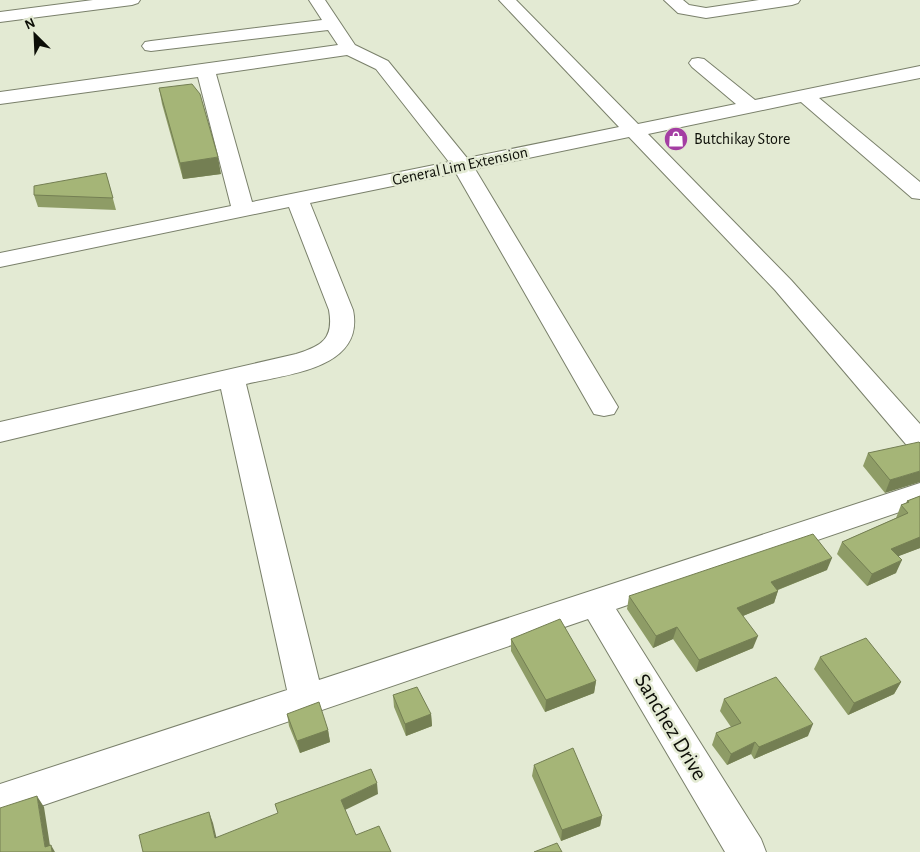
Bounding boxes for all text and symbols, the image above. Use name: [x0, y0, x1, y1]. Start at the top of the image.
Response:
north arrow: [10, 10, 60, 60]
text: N: [23, 16, 37, 32]
shop icon: Butchikay Store: [663, 126, 689, 152]
place label: Butchikay Store: [694, 131, 790, 148]
street label: General Lim Extension: [391, 144, 529, 188]
street label: Sanchez Drive: [631, 670, 711, 784]

